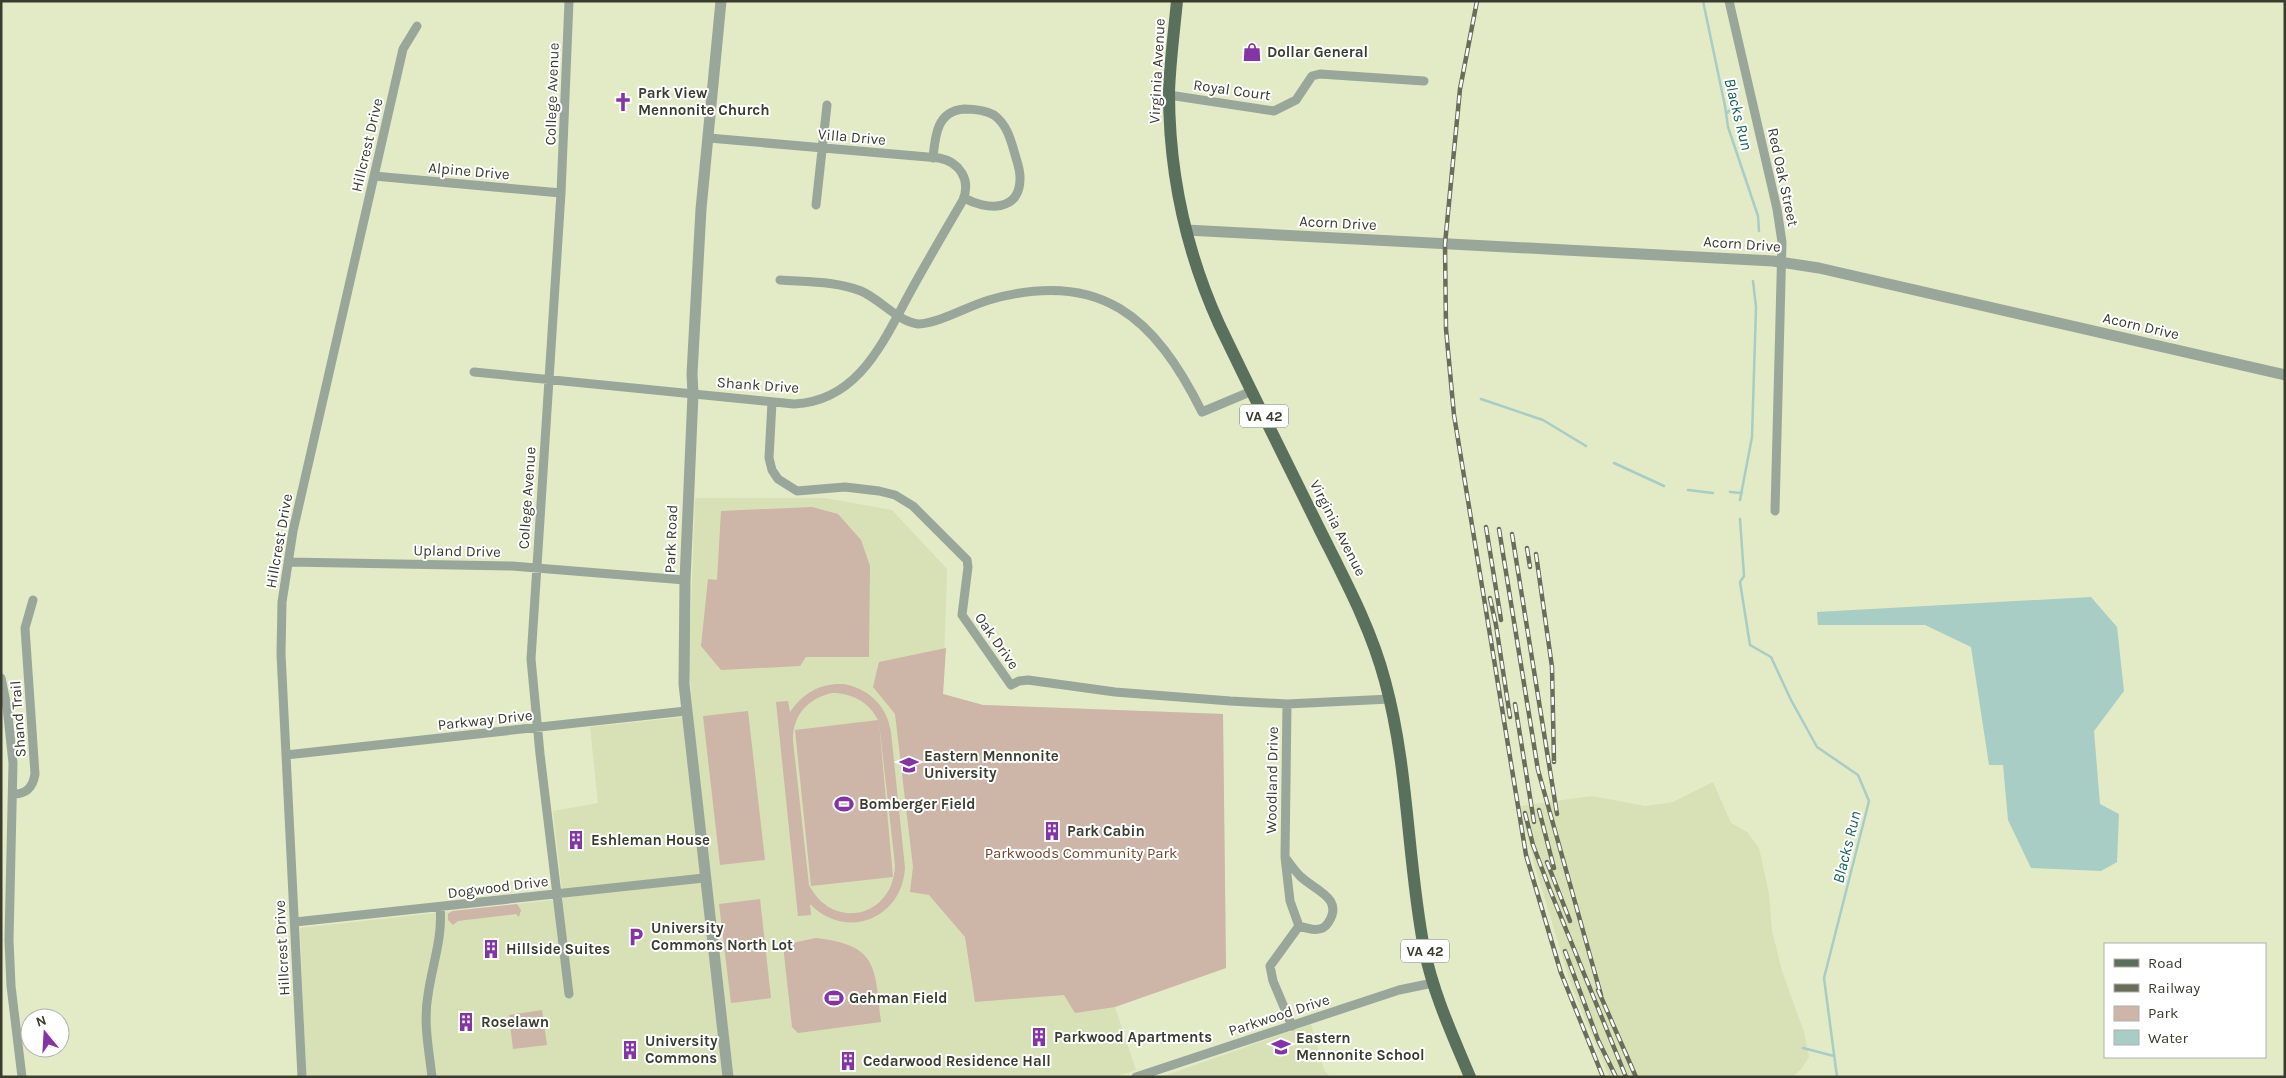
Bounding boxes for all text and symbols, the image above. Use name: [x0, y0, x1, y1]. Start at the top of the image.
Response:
street label: Virginia Avenue: [1145, 18, 1169, 124]
shop icon: Dollar General: [1241, 41, 1263, 63]
street label: College Avenue: [541, 42, 563, 146]
place label: Dollar General: [1267, 43, 1368, 61]
street label: Royal Court: [1192, 76, 1272, 104]
water label: Blacks Run: [1720, 76, 1757, 152]
place label: Park View Mennonite Church: [638, 84, 770, 119]
church icon: Park View Mennonite Church: [612, 91, 634, 113]
street label: Hillcrest Drive: [347, 96, 387, 194]
street label: Villa Drive: [817, 125, 887, 149]
street label: Red Oak Street: [1764, 126, 1802, 228]
street label: Alpine Drive: [428, 158, 510, 184]
street label: Acorn Drive: [1299, 212, 1377, 234]
street label: Acorn Drive: [1703, 232, 1781, 256]
street label: Acorn Drive: [2101, 308, 2181, 344]
street label: Shank Drive: [716, 373, 800, 397]
road number: VA 42: [1240, 404, 1288, 428]
street label: College Avenue: [514, 446, 540, 550]
street label: Virginia Avenue: [1306, 477, 1370, 579]
street label: Hillcrest Drive: [262, 492, 296, 590]
street label: Park Road: [661, 504, 681, 574]
street label: Upland Drive: [413, 541, 501, 561]
street label: Oak Drive: [971, 609, 1023, 673]
street label: Shand Trail: [6, 680, 30, 758]
street label: Parkway Drive: [437, 706, 533, 734]
street label: Woodland Drive: [1262, 726, 1282, 834]
place label: Eastern Mennonite University: [924, 747, 1059, 782]
school or university icon: Eastern Mennonite University: [898, 754, 920, 776]
sports icon: Bomberger Field: [833, 793, 855, 815]
place label: Bomberger Field: [859, 795, 976, 813]
water label: Blacks Run: [1828, 809, 1865, 885]
building icon: Park Cabin: [1041, 820, 1063, 842]
place label: Park Cabin: [1067, 822, 1145, 840]
building icon: Eshleman House: [565, 829, 587, 851]
place label: Eshleman House: [591, 831, 710, 849]
park label: Parkwoods Community Park: [985, 844, 1177, 862]
street label: Dogwood Drive: [447, 872, 549, 902]
street label: Hillcrest Drive: [271, 900, 293, 996]
place label: University Commons North Lot: [651, 919, 793, 954]
parking icon: University Commons North Lot: [625, 926, 647, 948]
building icon: Hillside Suites: [480, 938, 502, 960]
road number: VA 42: [1401, 939, 1449, 962]
place label: Hillside Suites: [506, 940, 610, 958]
legend: [2104, 943, 2266, 1058]
text: Road: [2148, 954, 2183, 972]
text: Railway: [2148, 979, 2200, 997]
sports icon: Gehman Field: [823, 987, 845, 1009]
place label: Gehman Field: [849, 989, 947, 1007]
street label: Parkwood Drive: [1226, 990, 1332, 1040]
text: Park: [2148, 1004, 2178, 1022]
north arrow: [20, 1008, 70, 1058]
text: N: [34, 1011, 49, 1031]
building icon: Roselawn: [455, 1011, 477, 1033]
place label: Roselawn: [481, 1013, 549, 1031]
building icon: Parkwood Apartments: [1028, 1026, 1050, 1048]
place label: Parkwood Apartments: [1054, 1028, 1212, 1046]
place label: Eastern Mennonite School: [1296, 1029, 1425, 1064]
text: Water: [2148, 1029, 2189, 1047]
place label: University Commons: [645, 1032, 718, 1067]
school or university icon: Eastern Mennonite School: [1270, 1036, 1292, 1058]
building icon: University Commons: [619, 1039, 641, 1061]
building icon: Cedarwood Residence Hall: [837, 1050, 859, 1072]
place label: Cedarwood Residence Hall: [863, 1052, 1051, 1070]

